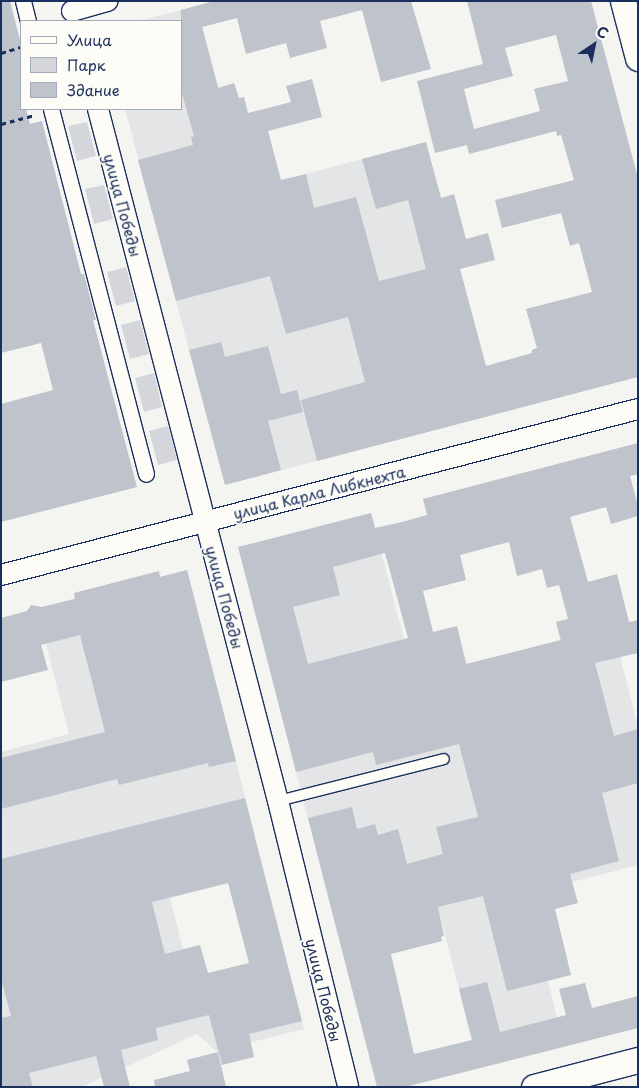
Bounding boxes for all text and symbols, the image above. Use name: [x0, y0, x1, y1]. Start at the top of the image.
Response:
legend: [20, 20, 182, 110]
north arrow: [569, 20, 619, 70]
text: С: [592, 21, 613, 44]
text: Улица: [67, 28, 112, 51]
text: Парк: [67, 53, 106, 76]
text: Здание: [67, 78, 120, 101]
street label: улица Победы: [101, 151, 145, 259]
street label: улица Карла Либкнехта: [231, 462, 407, 522]
street label: улица Победы: [203, 543, 247, 651]
street label: улица Победы: [302, 936, 346, 1044]

